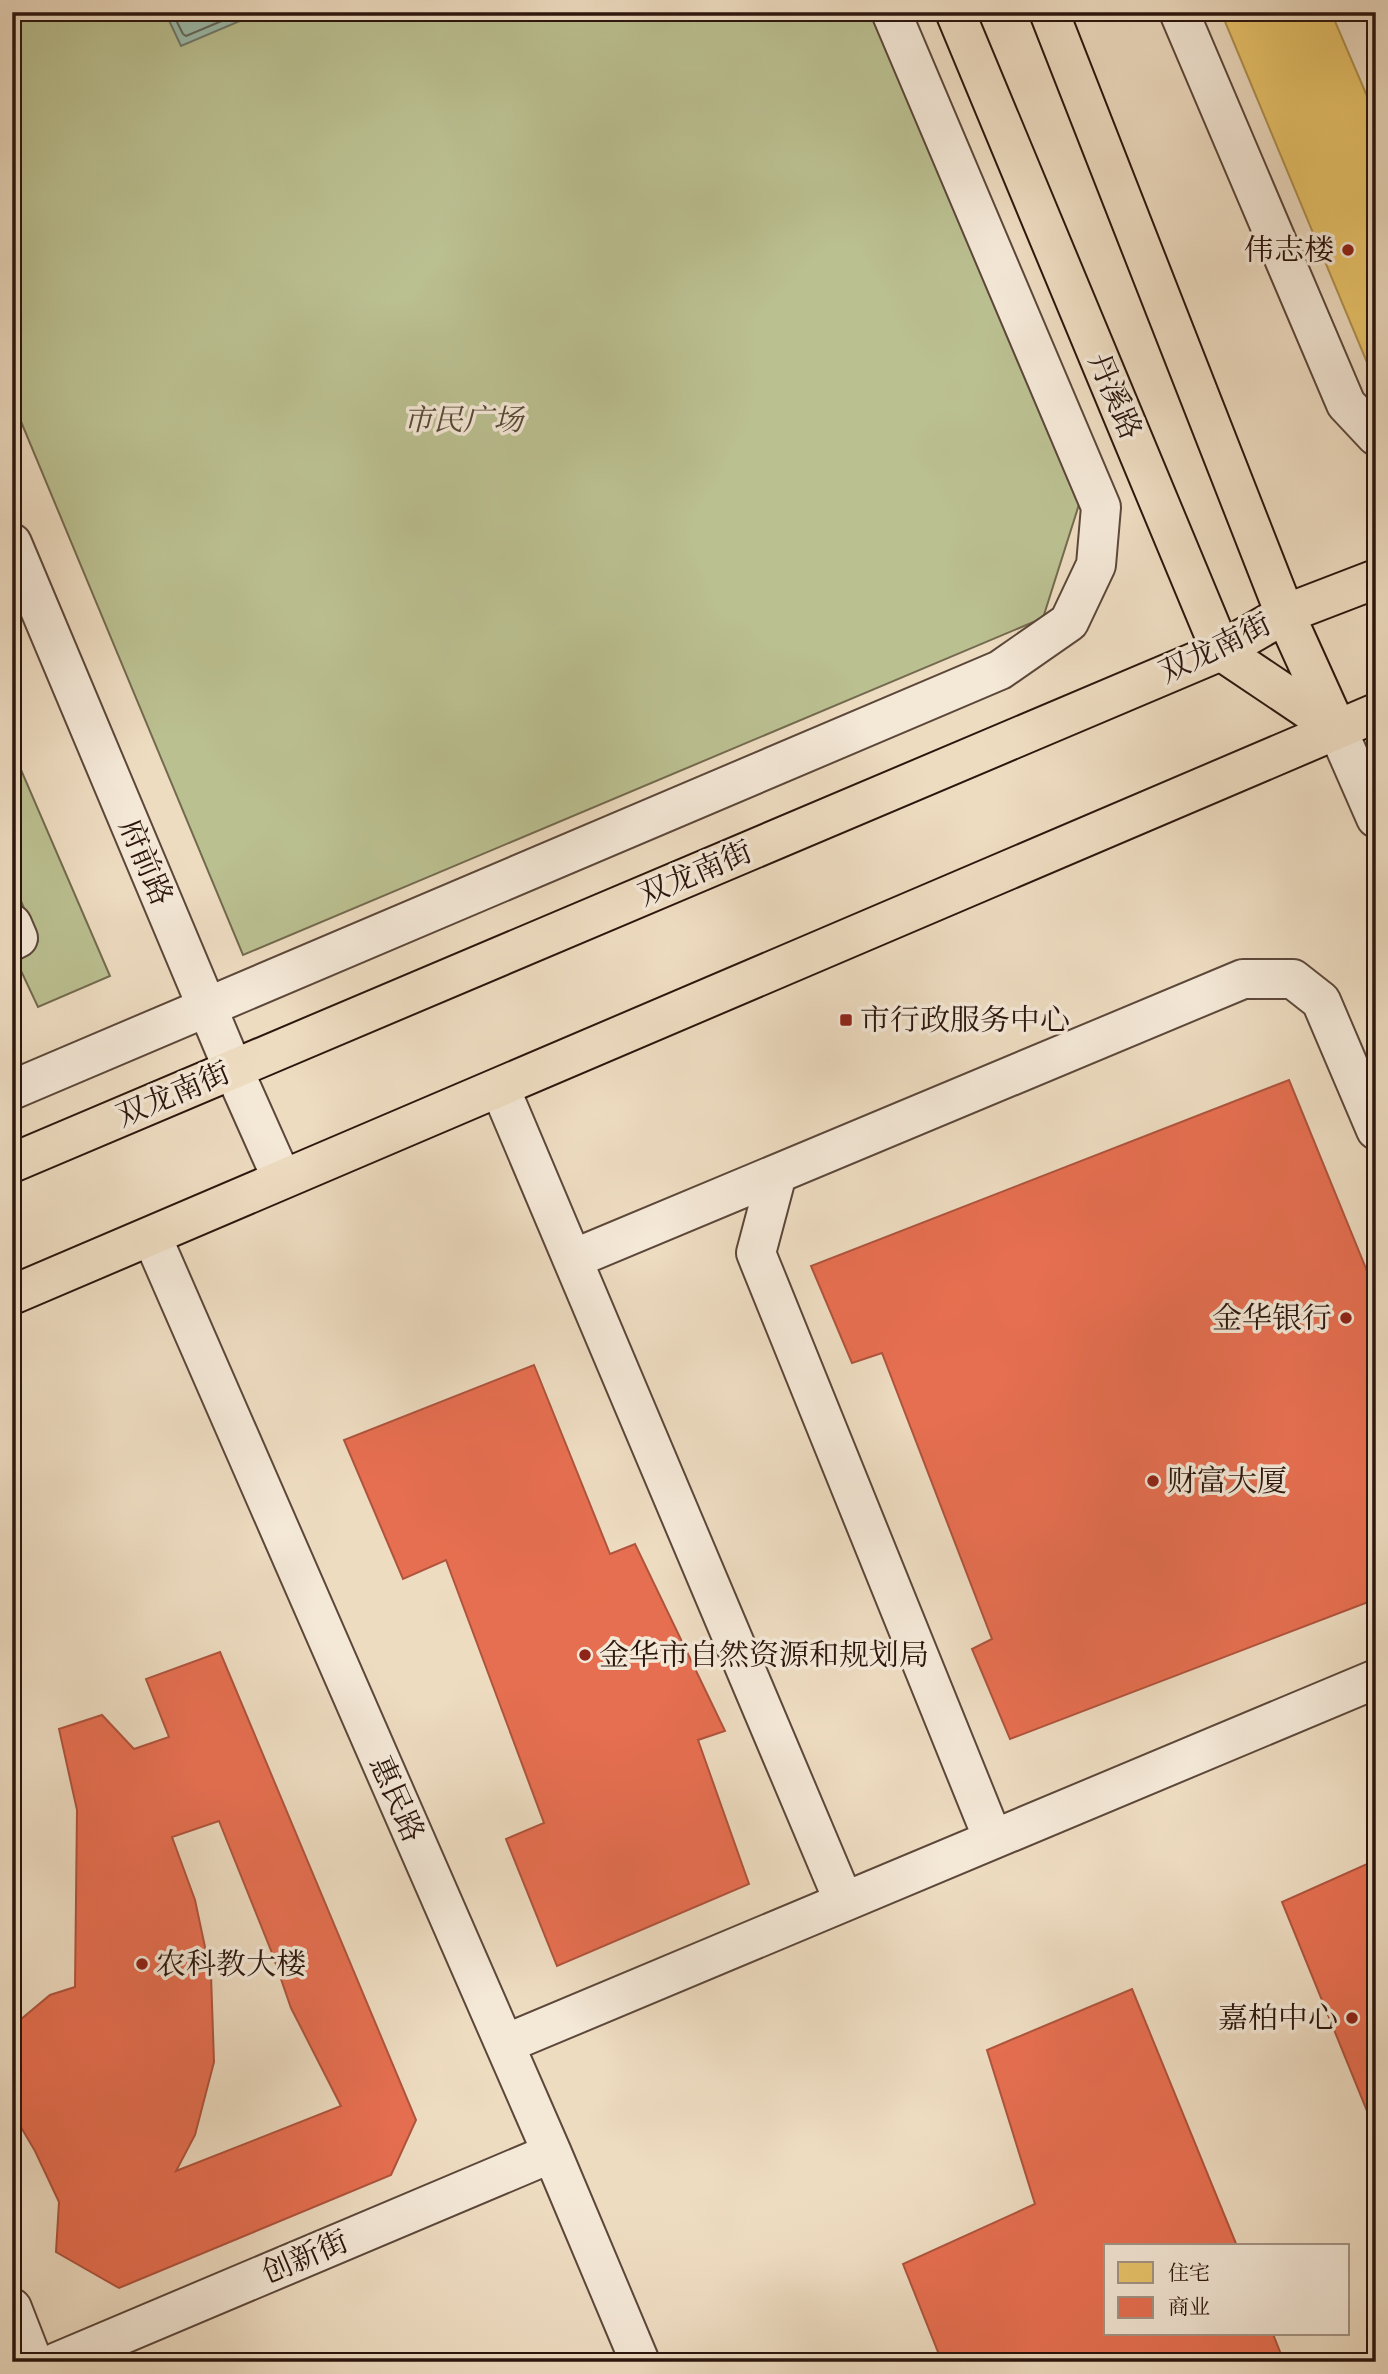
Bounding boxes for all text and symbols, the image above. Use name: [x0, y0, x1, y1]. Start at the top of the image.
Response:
place label: 伟志楼: [1244, 231, 1334, 274]
marker: 伟志楼: [1340, 242, 1356, 258]
street label: 丹溪路: [1075, 347, 1150, 447]
park label: 市民广场: [403, 401, 526, 444]
street label: 双龙南街: [1153, 605, 1279, 696]
street label: 府前路: [106, 813, 181, 913]
street label: 双龙南街: [632, 832, 760, 919]
place label: 市行政服务中心: [860, 1001, 1070, 1044]
marker: 市行政服务中心: [838, 1012, 854, 1028]
street label: 双龙南街: [110, 1053, 238, 1140]
place label: 金华银行: [1212, 1299, 1332, 1342]
marker: 金华银行: [1338, 1310, 1354, 1326]
place label: 财富大厦: [1167, 1462, 1287, 1505]
marker: 财富大厦: [1145, 1473, 1161, 1489]
place label: 金华市自然资源和规划局: [599, 1636, 929, 1679]
marker: 金华市自然资源和规划局: [577, 1647, 593, 1663]
street label: 惠民路: [357, 1750, 433, 1850]
place label: 农科教大楼: [156, 1945, 306, 1988]
marker: 农科教大楼: [134, 1956, 150, 1972]
place label: 嘉柏中心: [1218, 1999, 1338, 2042]
marker: 嘉柏中心: [1344, 2010, 1360, 2026]
street label: 创新街: [256, 2222, 356, 2297]
legend: [1104, 2244, 1350, 2336]
text: 住宅: [1168, 2260, 1210, 2290]
text: 商业: [1168, 2294, 1210, 2324]

